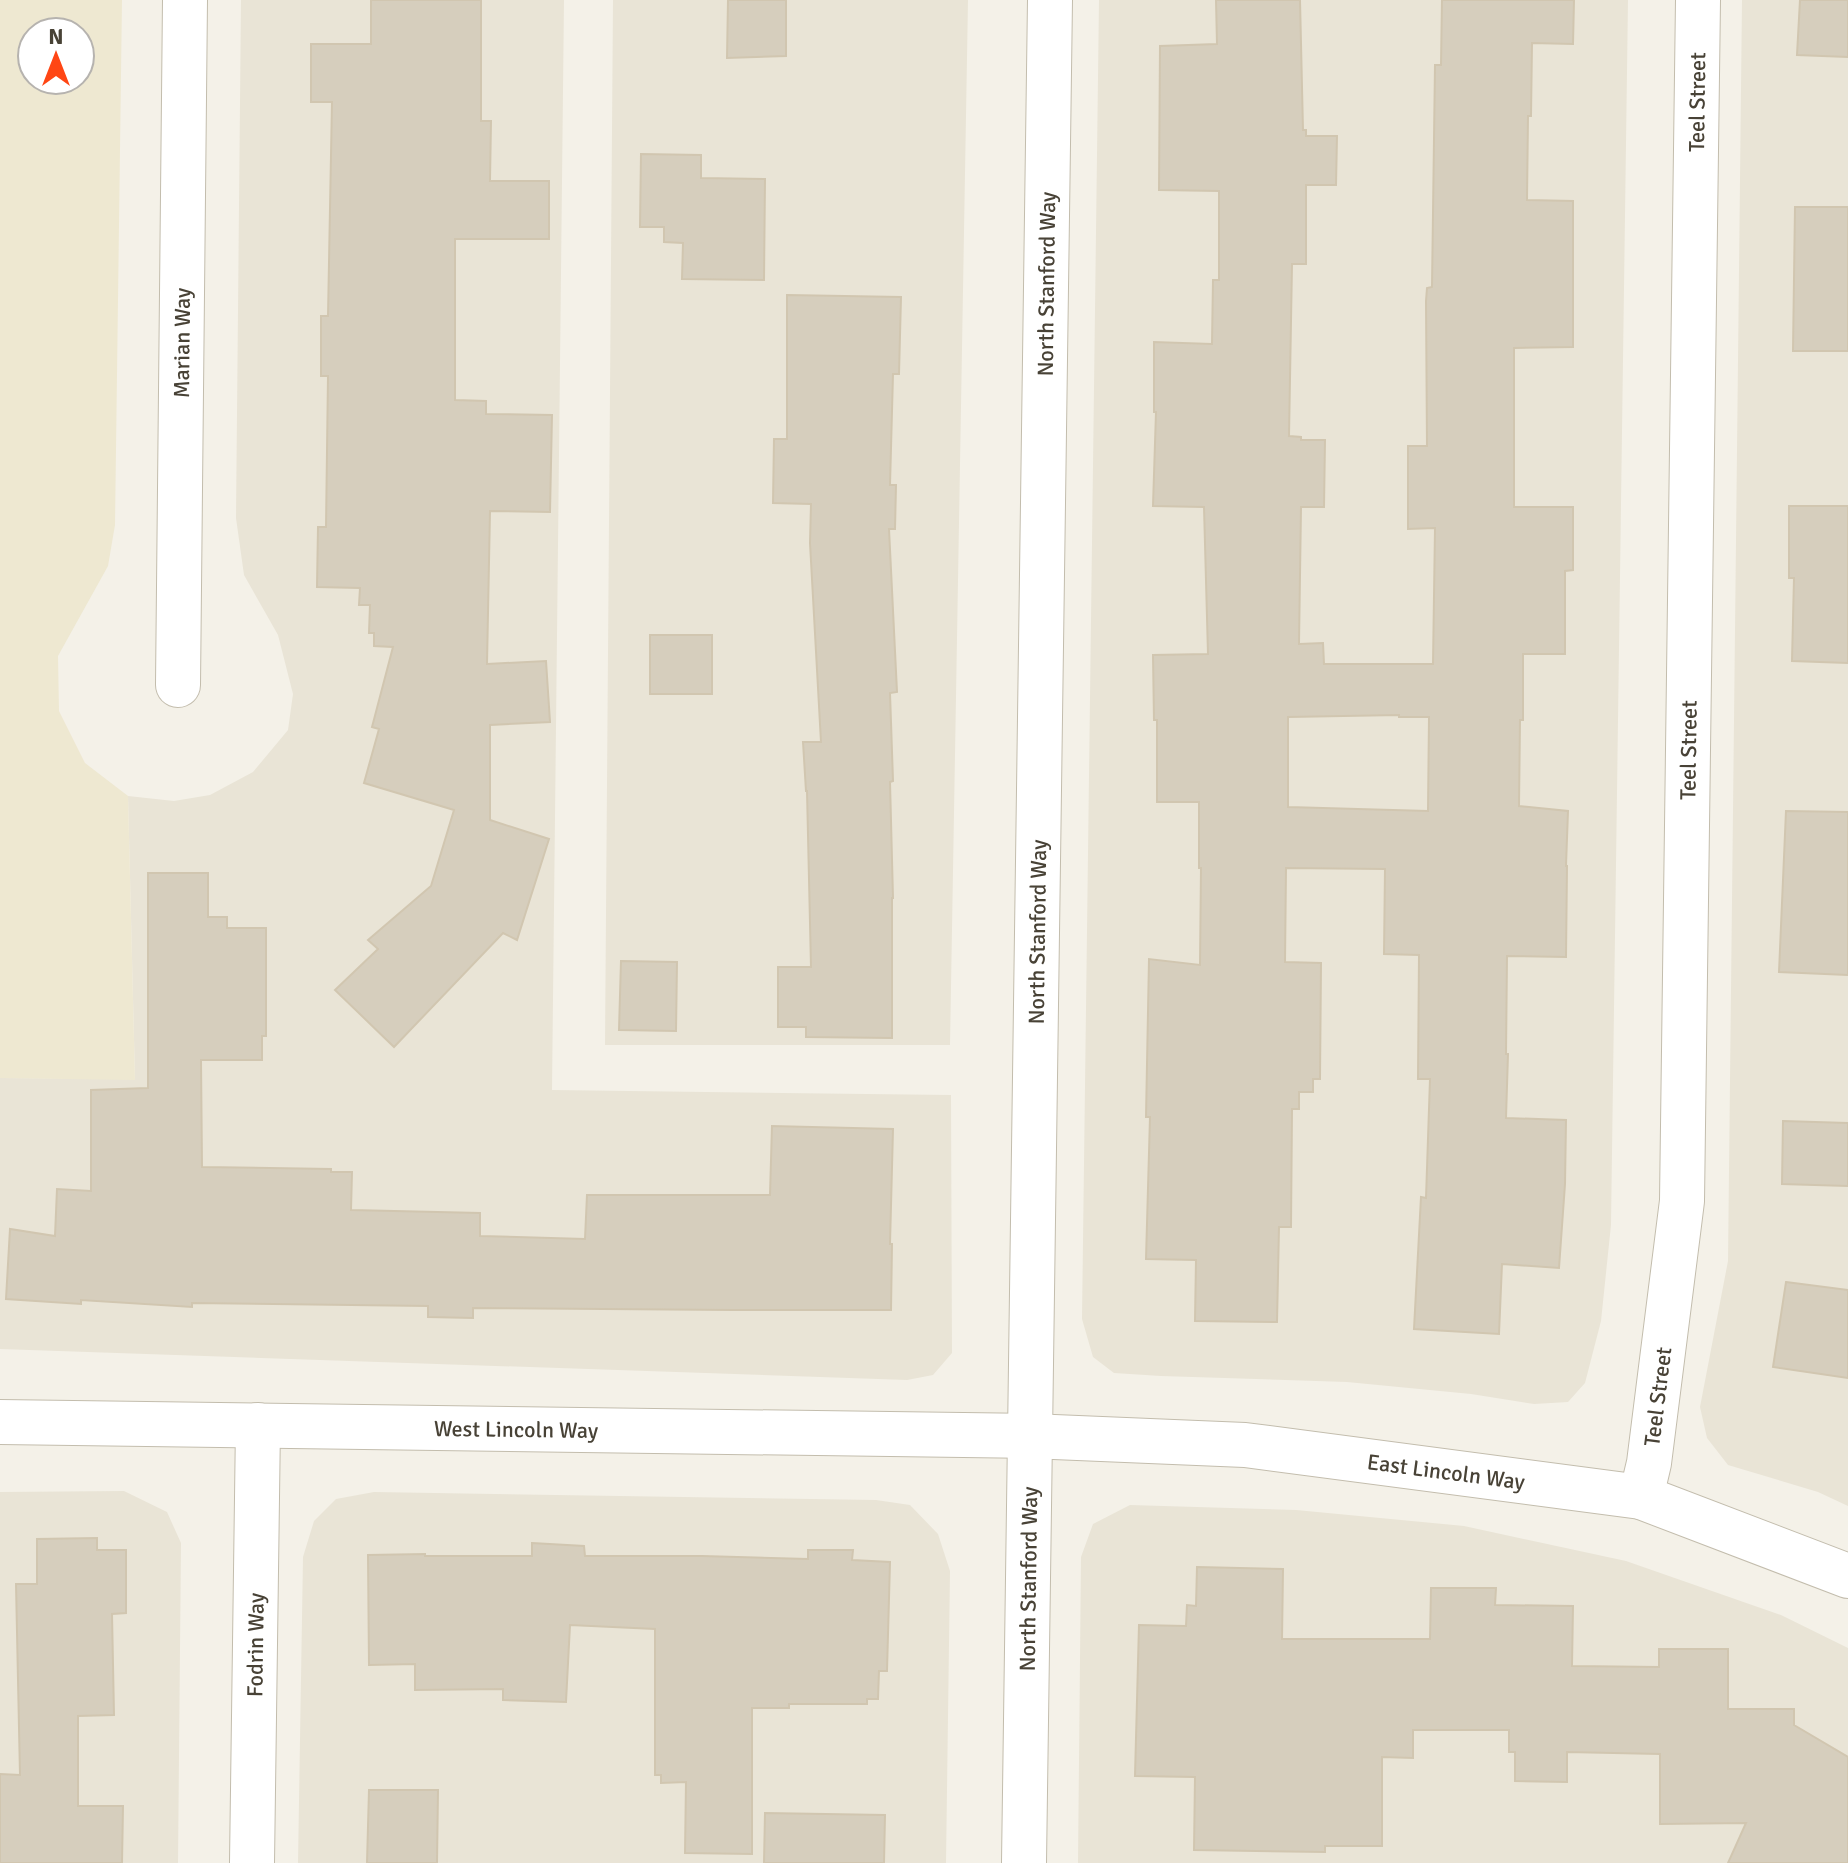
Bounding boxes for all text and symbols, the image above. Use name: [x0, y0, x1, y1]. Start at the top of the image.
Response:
north arrow: [16, 16, 96, 96]
text: N: [48, 23, 64, 50]
street label: Teel Street: [1682, 52, 1711, 152]
street label: North Stanford Way: [1031, 191, 1061, 377]
street label: Marian Way: [167, 287, 196, 398]
street label: Teel Street: [1674, 700, 1702, 800]
street label: North Stanford Way: [1022, 839, 1052, 1025]
street label: Teel Street: [1638, 1345, 1677, 1448]
street label: West Lincoln Way: [434, 1414, 599, 1444]
street label: East Lincoln Way: [1366, 1448, 1527, 1495]
street label: North Stanford Way: [1013, 1486, 1043, 1672]
street label: Fodrin Way: [241, 1592, 269, 1697]

